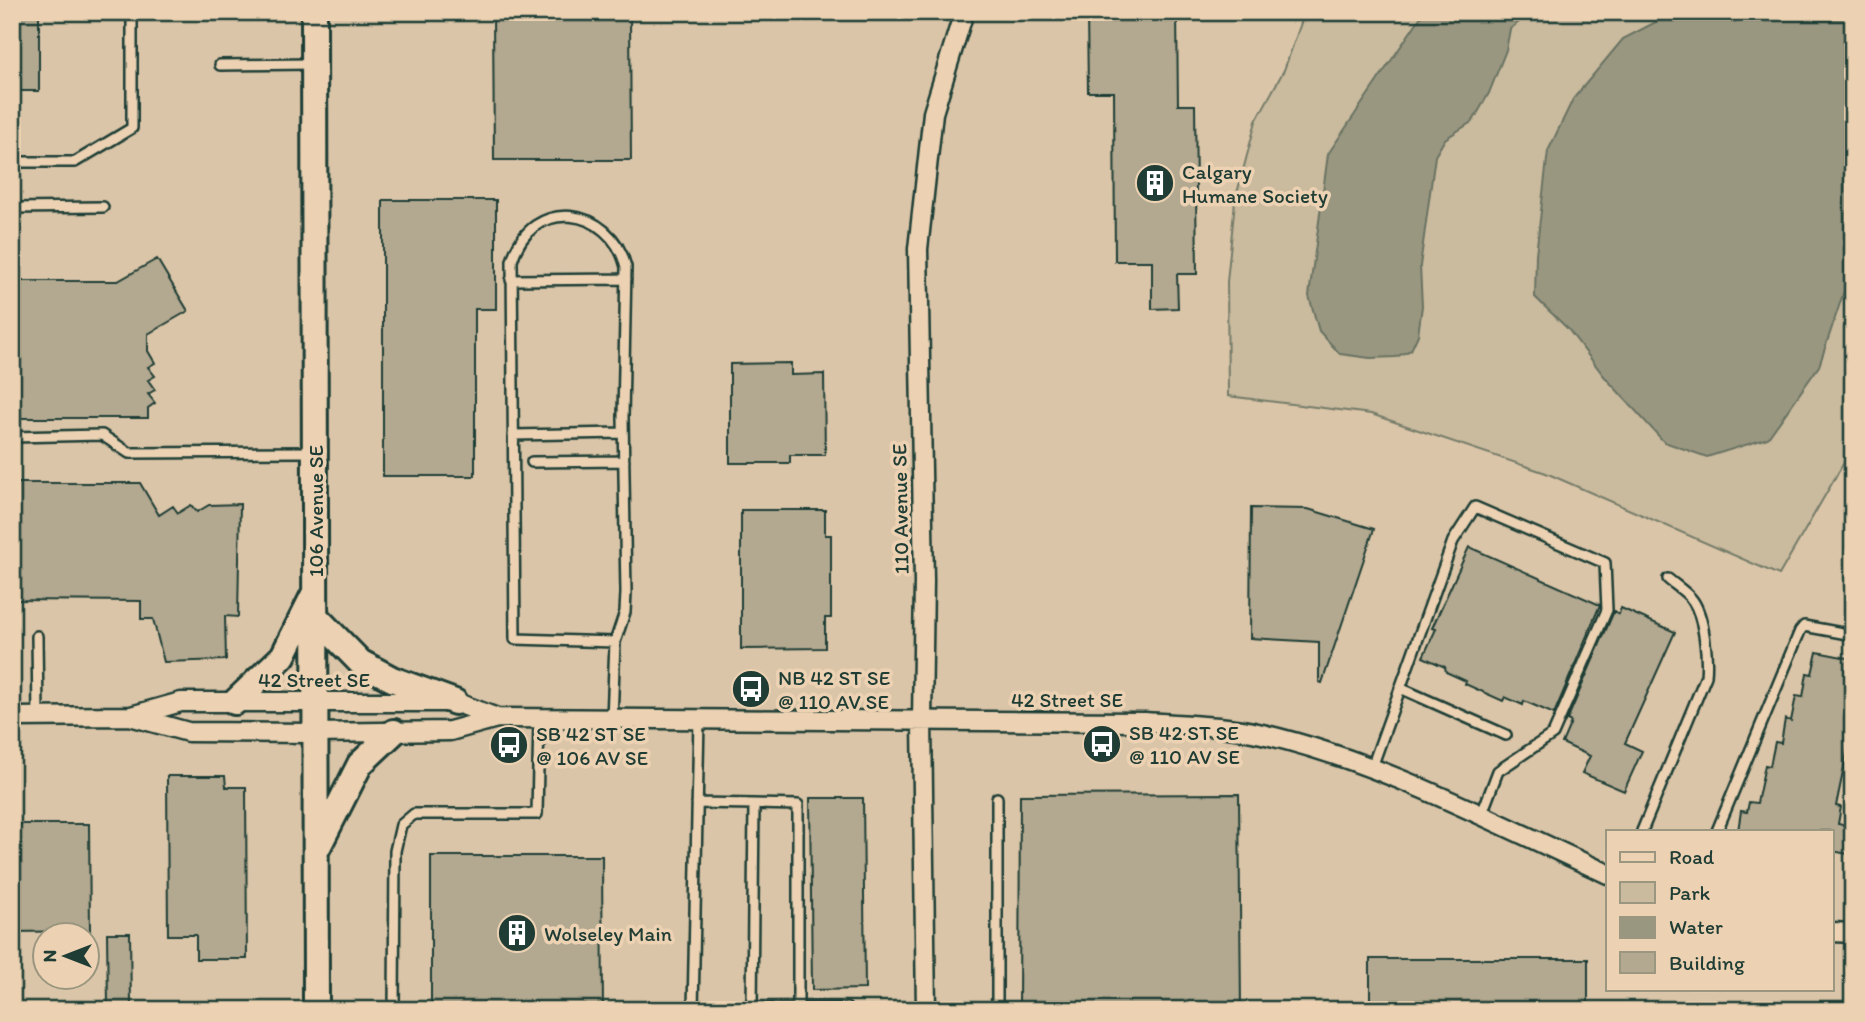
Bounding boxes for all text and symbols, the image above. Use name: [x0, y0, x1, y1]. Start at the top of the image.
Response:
place label: Calgary Humane Society: [1182, 159, 1328, 208]
building icon: Calgary Humane Society: [1134, 162, 1176, 204]
street label: 110 Avenue SE: [886, 443, 914, 575]
street label: 106 Avenue SE: [303, 445, 328, 577]
place label: NB 42 ST SE @ 110 AV SE: [778, 665, 890, 714]
street label: 42 Street SE: [258, 667, 370, 692]
bus stop icon: NB 42 ST SE @ 110 AV SE: [730, 668, 772, 710]
street label: 42 Street SE: [1011, 687, 1123, 712]
place label: SB 42 ST SE @ 110 AV SE: [1129, 720, 1240, 769]
place label: SB 42 ST SE @ 106 AV SE: [536, 721, 649, 770]
bus stop icon: SB 42 ST SE @ 110 AV SE: [1081, 723, 1123, 765]
bus stop icon: SB 42 ST SE @ 106 AV SE: [488, 724, 530, 766]
legend: [1606, 830, 1834, 990]
text: Road: [1669, 844, 1715, 869]
text: Park: [1669, 880, 1711, 905]
building icon: Wolseley Main: [496, 912, 538, 954]
text: Water: [1669, 914, 1723, 939]
north arrow: [32, 920, 102, 990]
place label: Wolseley Main: [544, 921, 672, 946]
text: N: [38, 950, 61, 962]
text: Building: [1669, 950, 1745, 975]

